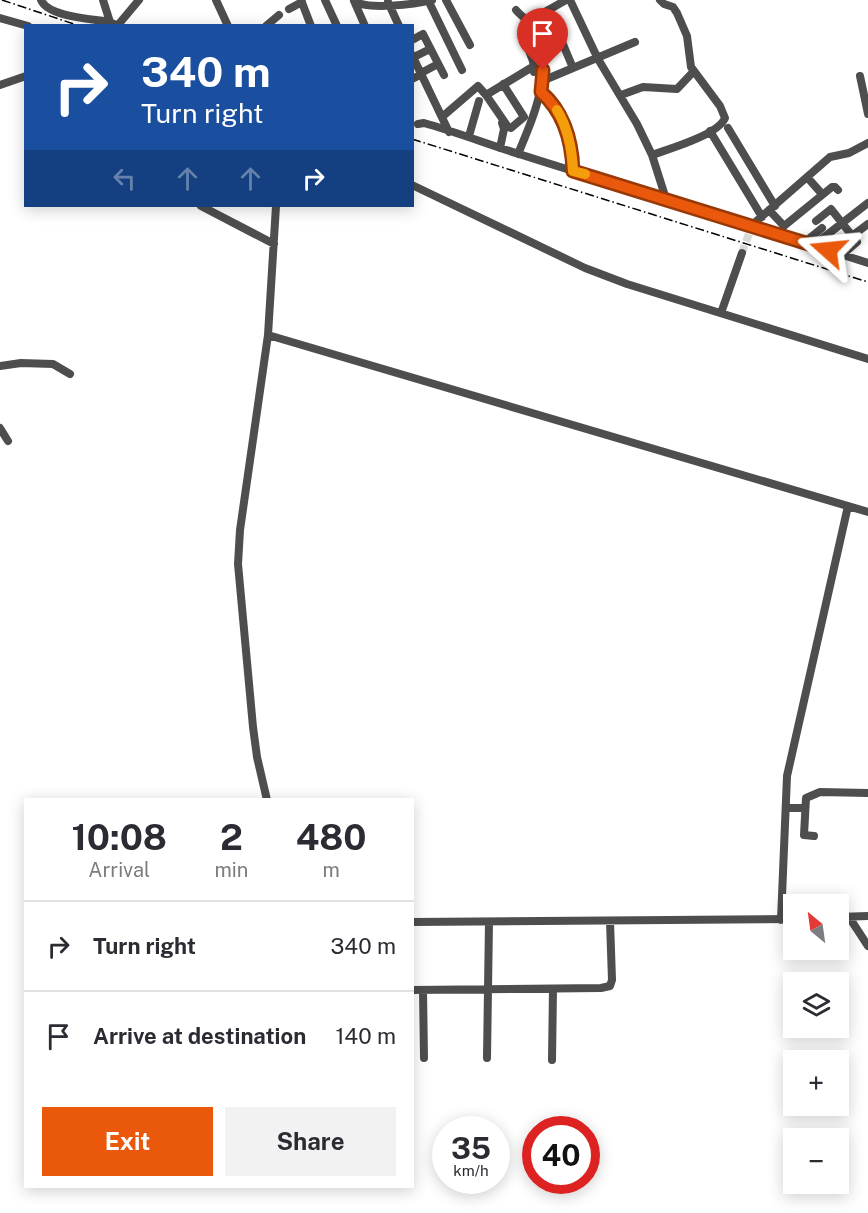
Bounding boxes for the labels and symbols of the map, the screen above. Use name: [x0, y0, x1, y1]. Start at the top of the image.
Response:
pin: [517, 8, 568, 70]
position arrow: [796, 218, 860, 282]
north arrow: [783, 894, 849, 960]
speed limit sign: 40: [522, 1116, 600, 1194]

